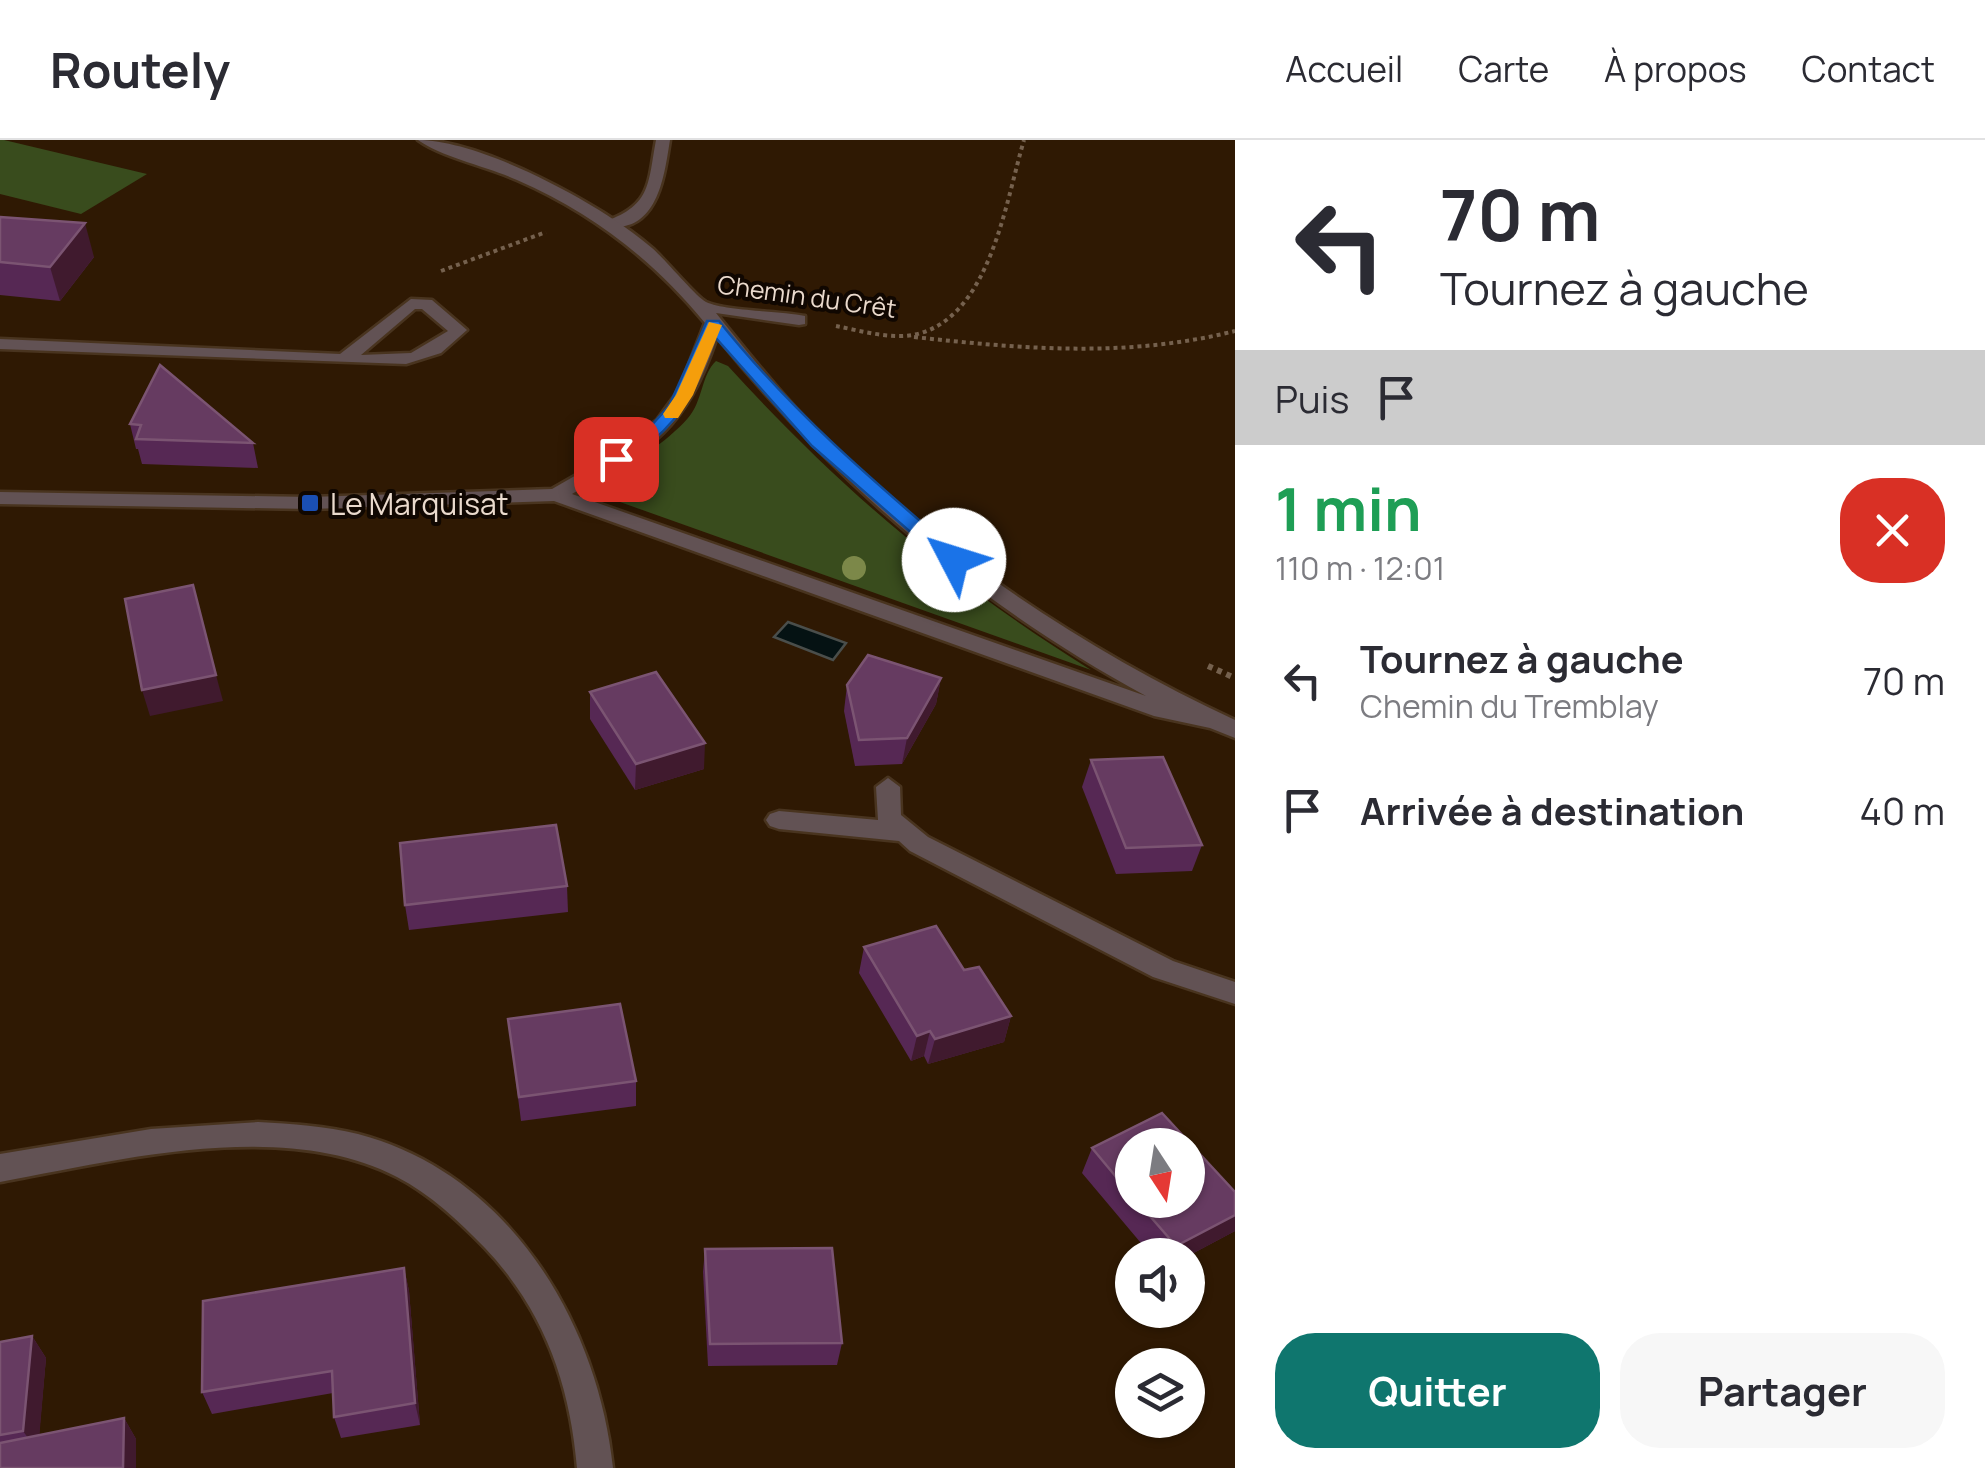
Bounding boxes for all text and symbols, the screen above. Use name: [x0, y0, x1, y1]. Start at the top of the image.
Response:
text: Routely: [50, 37, 230, 102]
text: Accueil: [1285, 45, 1403, 93]
text: Carte: [1458, 45, 1549, 93]
text: À propos: [1604, 45, 1747, 93]
text: Contact: [1802, 45, 1935, 93]
text: 70 m: [1440, 166, 1600, 262]
icon: left: [1275, 180, 1405, 310]
text: Tournez à gauche: [1440, 257, 1809, 319]
street label: Chemin du Crêt: [715, 266, 899, 326]
icon: arrive: [1369, 370, 1424, 425]
text: Puis: [1275, 372, 1349, 424]
pin: [574, 417, 659, 502]
icon: arrive: [589, 432, 644, 487]
text: 1 min: [1275, 467, 1422, 549]
button: close: [1840, 478, 1945, 583]
place label: Le Marquisat: [330, 483, 509, 524]
marker: Le Marquisat: [299, 492, 321, 514]
position arrow: [902, 508, 1006, 612]
text: 110 m · 12:01: [1275, 546, 1445, 590]
text: Tournez à gauche: [1360, 632, 1684, 684]
icon: left: [1275, 653, 1330, 708]
text: 70 m: [1863, 654, 1945, 706]
text: Chemin du Tremblay: [1360, 684, 1659, 728]
icon: arrive: [1275, 783, 1330, 838]
text: Arrivée à destination: [1360, 784, 1744, 836]
text: 40 m: [1860, 784, 1945, 836]
north arrow: [1115, 1128, 1205, 1218]
map controls: [1115, 1128, 1205, 1438]
button: sound: [1115, 1238, 1205, 1328]
button: Quitter: [1275, 1333, 1600, 1448]
button: Partager: [1620, 1333, 1945, 1448]
button: layers: [1115, 1348, 1205, 1438]

